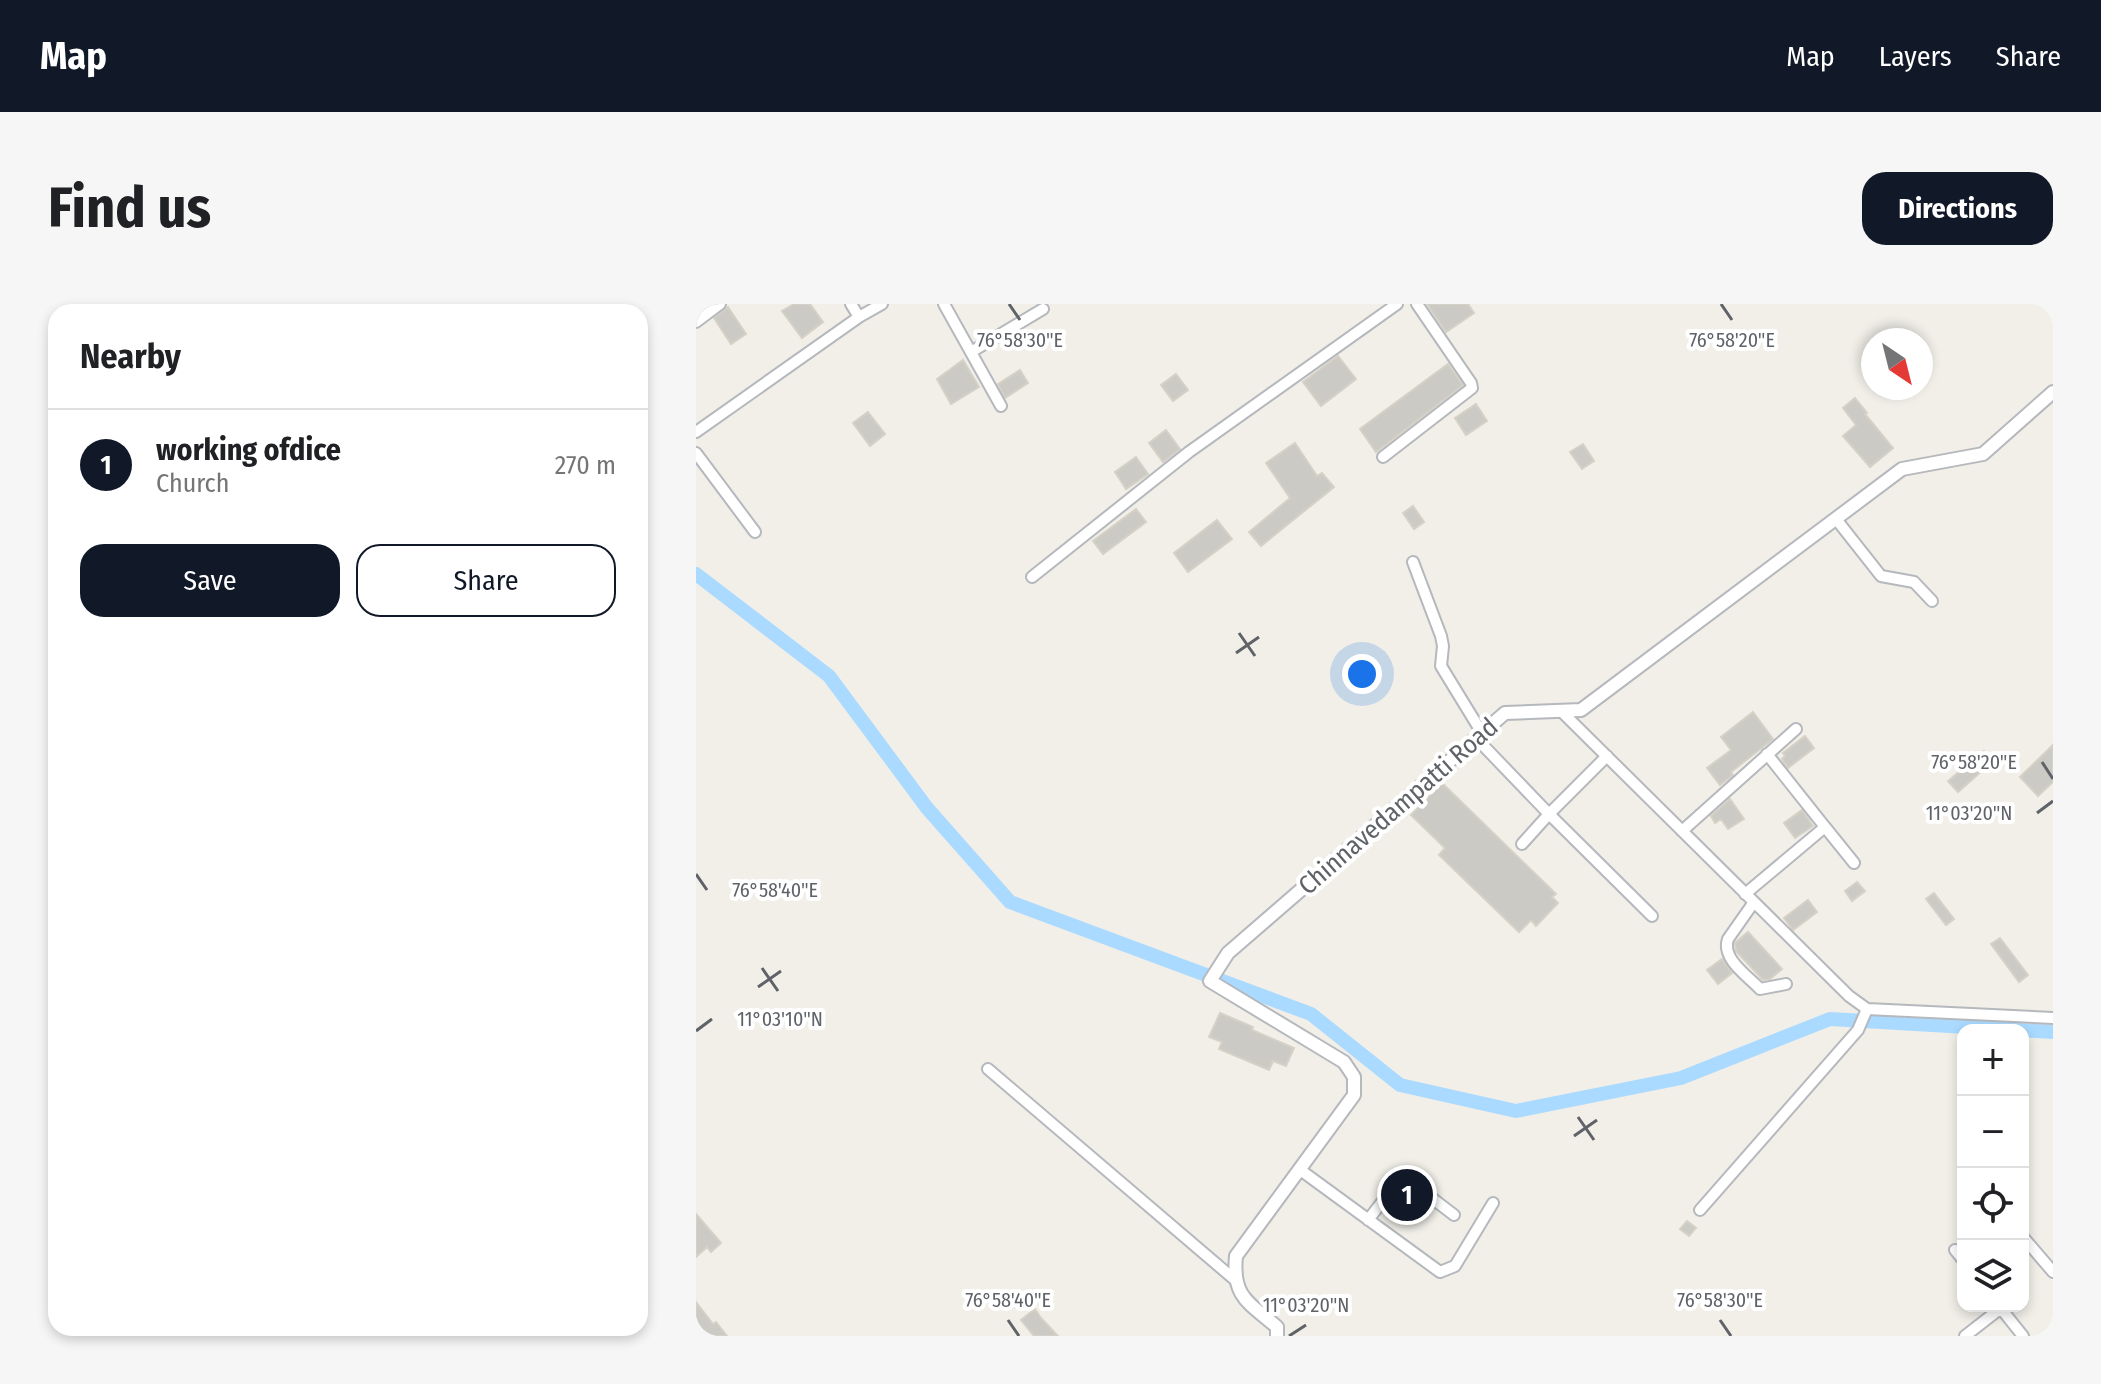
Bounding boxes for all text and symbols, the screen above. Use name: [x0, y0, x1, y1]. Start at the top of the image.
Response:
text: Map: [40, 33, 107, 79]
text: Map: [1786, 40, 1835, 73]
text: Layers: [1879, 40, 1952, 73]
text: Share: [1996, 40, 2061, 73]
button: Directions: [1862, 172, 2053, 245]
text: Find us: [48, 175, 211, 242]
text: 76°58'30"E: [977, 328, 1063, 352]
text: 76°58'20"E: [1689, 328, 1775, 352]
north arrow: [1861, 328, 1933, 400]
text: Nearby: [80, 336, 181, 377]
text: working ofdice: [156, 432, 341, 468]
text: 1: [101, 450, 112, 481]
text: 270 m: [555, 450, 616, 481]
text: Church: [156, 468, 229, 499]
button: Save: [80, 544, 340, 617]
button: Share: [356, 544, 616, 617]
your location: [1342, 654, 1382, 694]
street label: Chinnavedampatti Road: [1292, 711, 1504, 901]
text: 76°58'20"E: [1931, 750, 2017, 774]
text: 11°03'20"N: [1926, 801, 2012, 825]
text: 76°58'40"E: [732, 878, 818, 902]
text: 11°03'10"N: [737, 1007, 823, 1031]
map controls: [1957, 1024, 2029, 1312]
button: +: [1957, 1024, 2029, 1096]
button: −: [1957, 1096, 2029, 1168]
pin: 1: [1381, 1165, 1433, 1225]
button: locate: [1957, 1168, 2029, 1240]
button: layers: [1957, 1240, 2029, 1312]
text: 76°58'40"E: [965, 1288, 1051, 1312]
text: 76°58'30"E: [1677, 1288, 1763, 1312]
text: 11°03'20"N: [1263, 1293, 1349, 1317]

